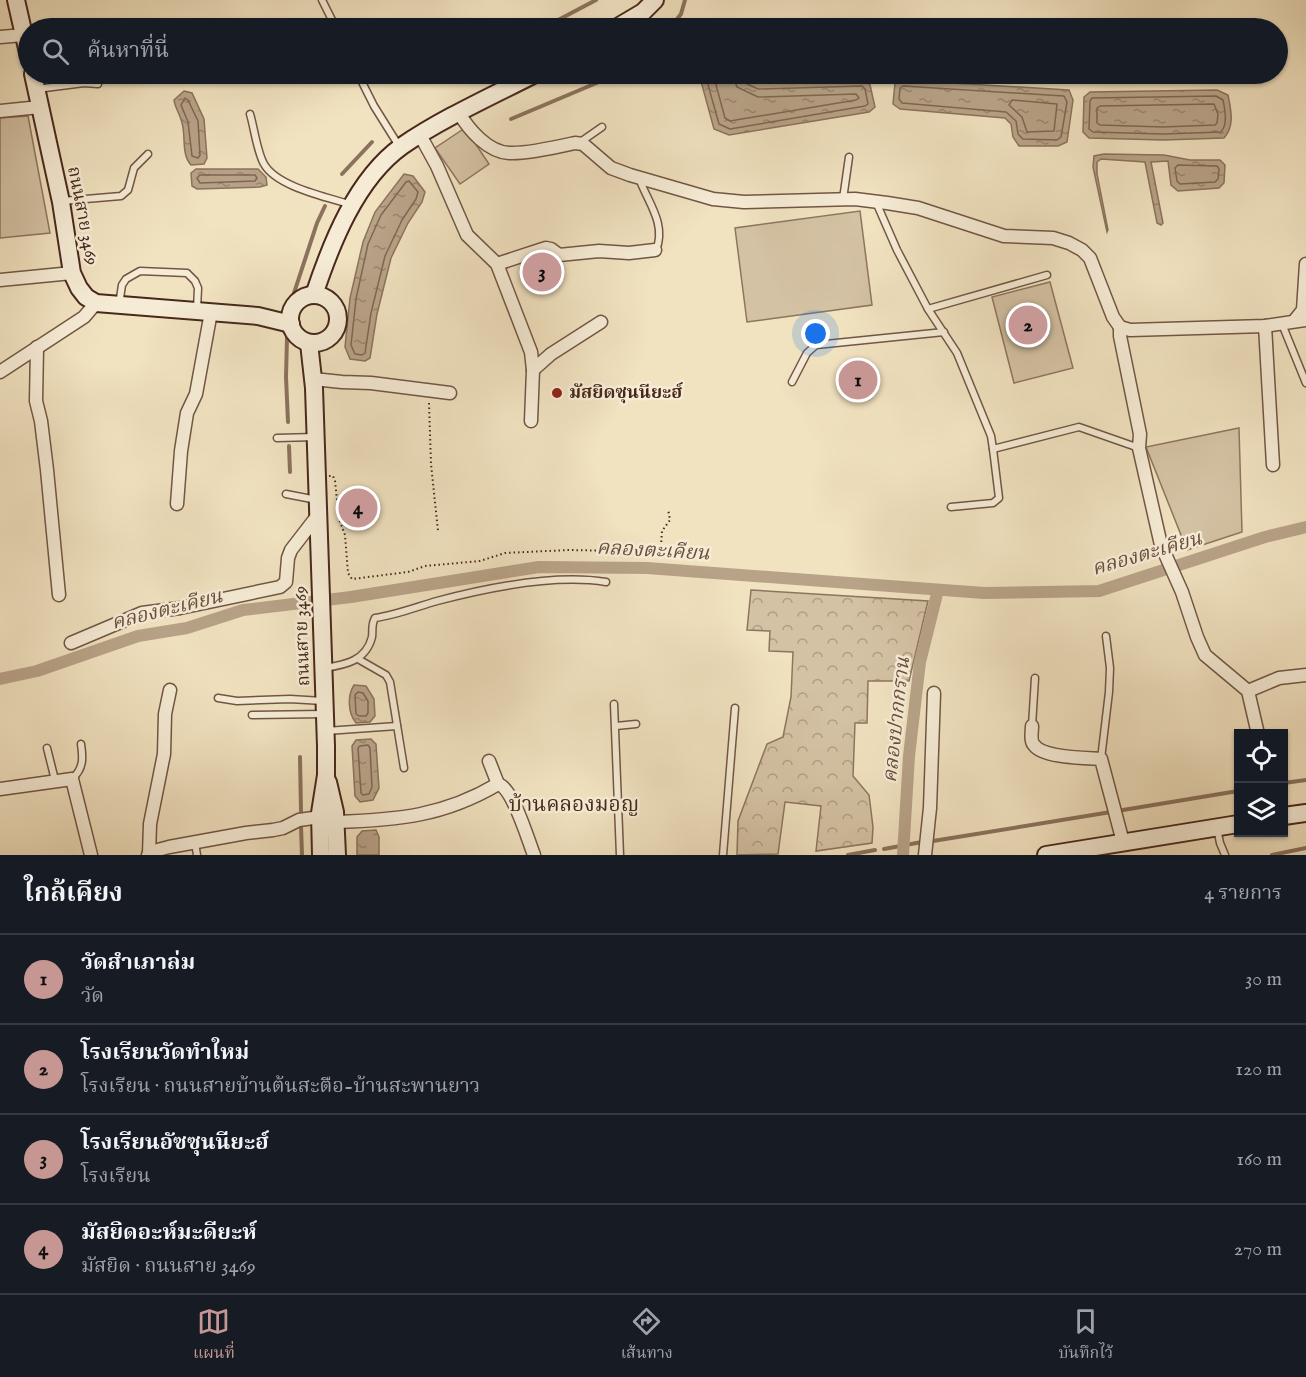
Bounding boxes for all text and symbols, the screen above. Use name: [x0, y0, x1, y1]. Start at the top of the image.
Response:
search box: [18, 18, 1288, 84]
icon: search: [39, 35, 72, 68]
text: ค้นหาที่นี่: [87, 37, 169, 65]
street label: ถนนสาย 3469: [61, 165, 103, 267]
pin: 3: [522, 250, 562, 294]
pin: 2: [1008, 302, 1048, 348]
your location: [801, 319, 830, 348]
pin: 1: [838, 358, 878, 403]
place label: มัสยิดซุนนียะฮ์: [569, 382, 683, 405]
marker: มัสยิดซุนนียะฮ์: [550, 386, 564, 400]
pin: 4: [338, 486, 378, 530]
water label: คลองตะเคียน: [1089, 526, 1206, 582]
water label: คลองตะเคียน: [596, 536, 711, 566]
water label: คลองตะเคียน: [109, 584, 226, 636]
street label: ถนนสาย 3469: [290, 585, 316, 687]
water label: คลองปากกราน: [878, 655, 916, 784]
map controls: [1234, 729, 1288, 837]
button: locate: [1234, 729, 1288, 783]
button: layers: [1234, 783, 1288, 837]
district label: บ้านคลองมอญ: [509, 792, 639, 819]
text: ใกล้เคียง: [24, 877, 123, 910]
text: 4 รายการ: [1204, 881, 1282, 906]
text: วัดสำเภาล่ม: [81, 949, 195, 977]
text: 1: [40, 967, 47, 992]
text: 30 m: [1245, 967, 1282, 992]
text: วัด: [81, 984, 104, 1009]
text: โรงเรียนวัดทำใหม่: [81, 1039, 249, 1067]
text: 2: [39, 1057, 48, 1082]
text: 120 m: [1236, 1057, 1282, 1082]
text: โรงเรียน · ถนนสายบ้านต้นสะตือ-บ้านสะพานยาว: [81, 1074, 480, 1099]
text: โรงเรียนอัซซุนนียะฮ์: [81, 1129, 269, 1157]
text: 3: [40, 1147, 47, 1172]
text: 160 m: [1236, 1147, 1282, 1172]
text: โรงเรียน: [81, 1164, 150, 1189]
text: มัสยิดอะห์มะดียะห์: [81, 1219, 257, 1247]
text: 4: [39, 1237, 48, 1262]
text: 270 m: [1234, 1237, 1282, 1262]
text: มัสยิด · ถนนสาย 3469: [81, 1254, 256, 1279]
tab: แผนที่: [193, 1305, 235, 1367]
tab: เส้นทาง: [621, 1305, 673, 1367]
tab: บันทึกไว้: [1059, 1305, 1113, 1367]

